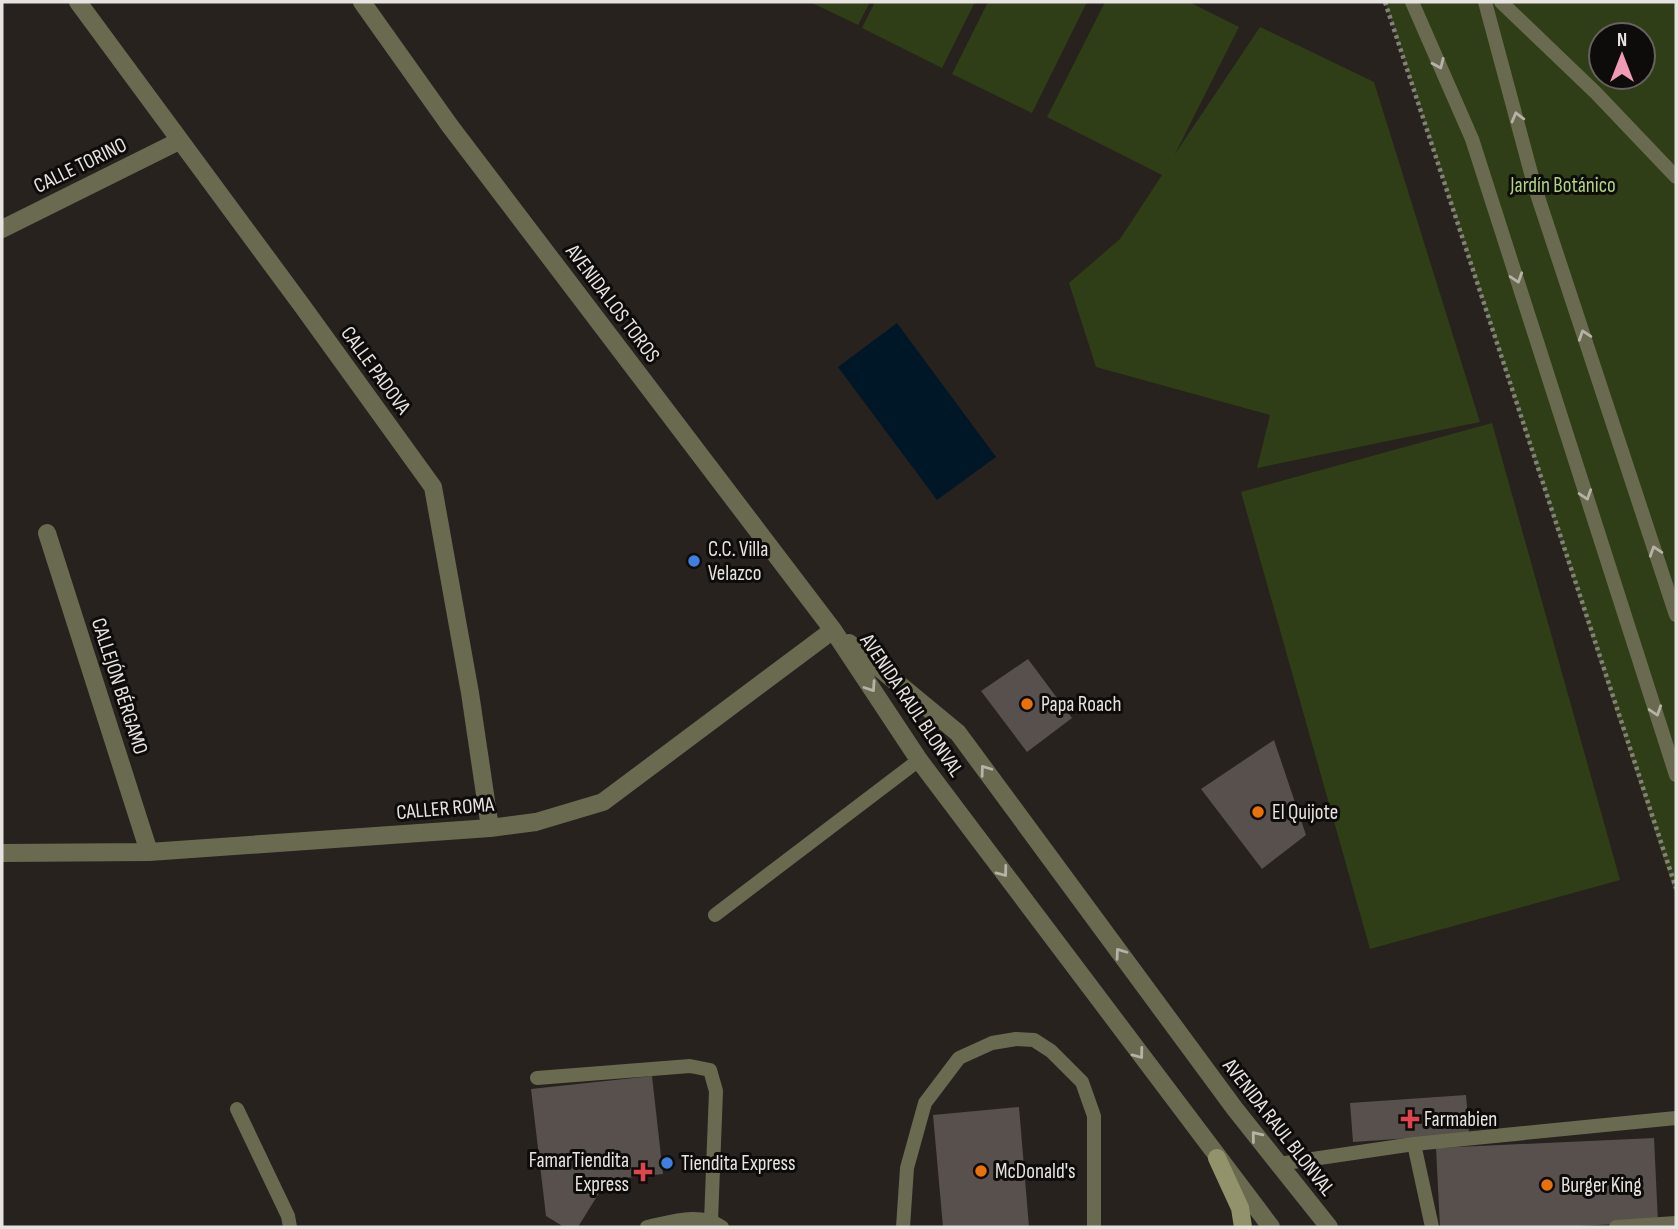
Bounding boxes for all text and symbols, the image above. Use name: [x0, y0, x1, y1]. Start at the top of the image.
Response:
north arrow: [1587, 21, 1657, 91]
text: N: [1617, 29, 1627, 52]
one-way arrow: [1431, 57, 1445, 69]
one-way arrow: [1510, 111, 1525, 123]
street label: CALLE TORINO: [30, 132, 131, 199]
park label: Jardín Botánico: [1509, 173, 1616, 198]
street label: AVENIDA LOS TOROS: [560, 239, 665, 367]
one-way arrow: [1509, 271, 1523, 284]
street label: CALLE PADOVA: [335, 321, 416, 420]
one-way arrow: [1577, 329, 1592, 341]
one-way arrow: [1578, 488, 1593, 500]
place label: C.C. Villa Velazco: [708, 537, 768, 586]
one-way arrow: [1649, 545, 1663, 557]
marker: C.C. Villa Velazco: [686, 553, 702, 569]
street label: CALLEJÓN BÉRGAMO: [86, 615, 153, 758]
street label: AVENIDA RAUL BLONVAL: [854, 628, 969, 782]
one-way arrow: [863, 679, 876, 692]
place label: Papa Roach: [1041, 692, 1121, 717]
marker: Papa Roach: [1019, 696, 1035, 712]
one-way arrow: [1647, 705, 1662, 717]
one-way arrow: [980, 765, 993, 778]
street label: CALLER ROMA: [395, 792, 496, 825]
place label: El Quijote: [1272, 800, 1338, 825]
marker: El Quijote: [1250, 804, 1266, 820]
one-way arrow: [995, 864, 1008, 876]
one-way arrow: [1115, 948, 1128, 961]
one-way arrow: [1131, 1046, 1144, 1058]
street label: AVENIDA RAUL BLONVAL: [1217, 1053, 1340, 1201]
place label: Farmabien: [1424, 1107, 1497, 1132]
marker: Farmabien: [1402, 1111, 1418, 1127]
one-way arrow: [1251, 1131, 1264, 1143]
place label: FamarTiendita Express: [529, 1148, 629, 1197]
place label: Tiendita Express: [681, 1151, 795, 1176]
marker: Tiendita Express: [659, 1155, 675, 1171]
place label: McDonald's: [995, 1159, 1076, 1184]
marker: McDonald's: [973, 1163, 989, 1179]
marker: FamarTiendita Express: [635, 1164, 651, 1180]
place label: Burger King: [1561, 1173, 1642, 1198]
marker: Burger King: [1539, 1177, 1555, 1193]

